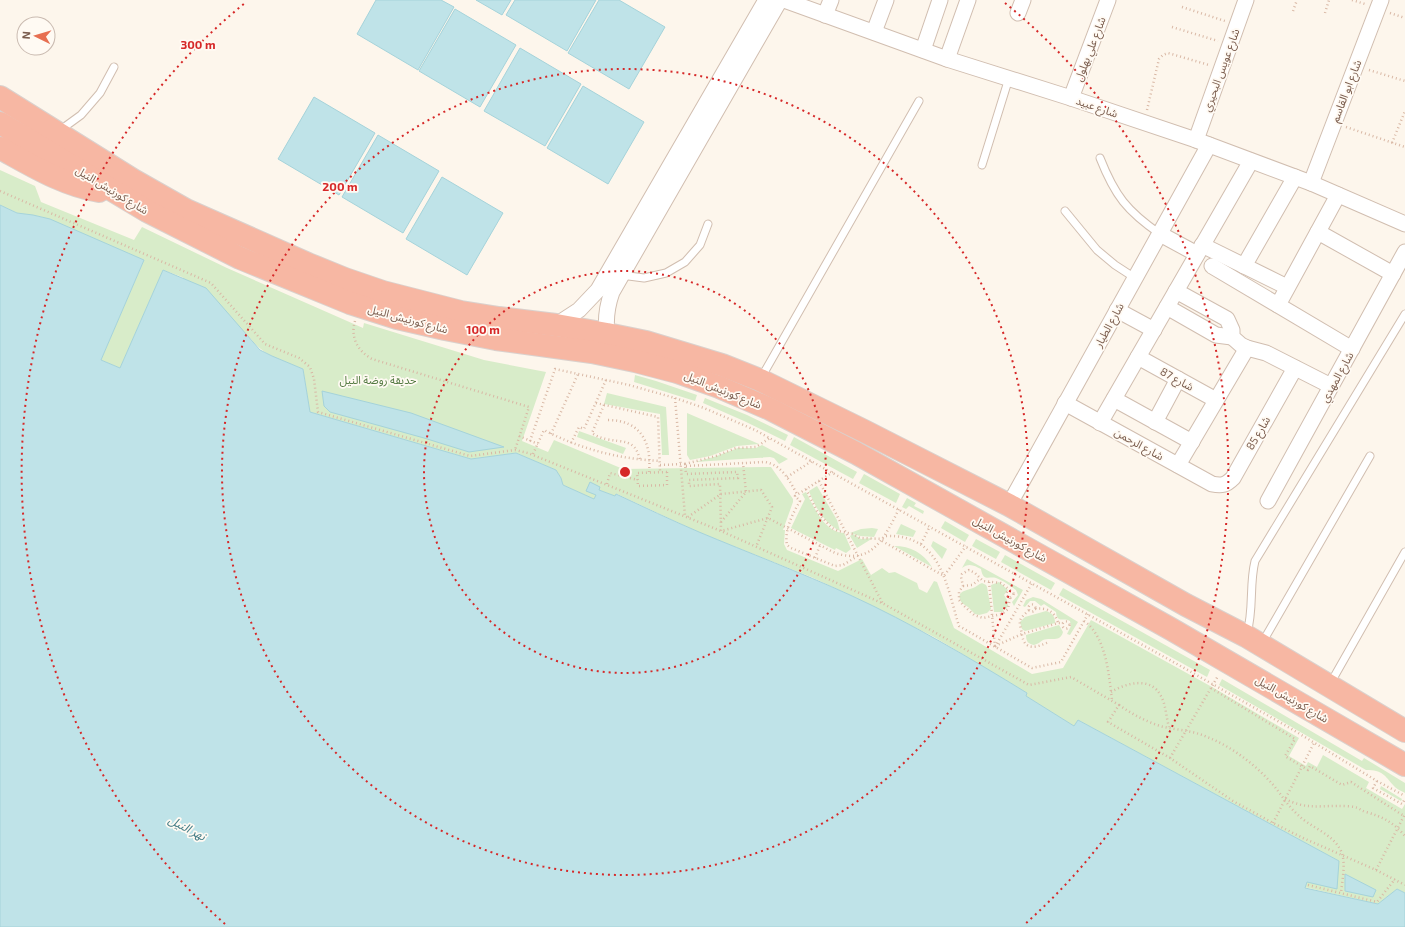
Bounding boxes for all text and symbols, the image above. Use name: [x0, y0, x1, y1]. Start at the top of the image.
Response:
street label: شارع علي بهلول: [1071, 14, 1111, 84]
north arrow: [16, 16, 56, 56]
street label: شارع عويس البحيري: [1199, 26, 1245, 114]
text: N: [19, 31, 32, 40]
text: 300 m: [180, 37, 216, 51]
street label: شارع ابو القاسم: [1328, 57, 1366, 125]
street label: شارع عبيد: [1074, 93, 1120, 122]
street label: شارع كورنيش النيل: [73, 163, 151, 218]
text: 200 m: [322, 179, 358, 193]
street label: شارع الطيار: [1091, 300, 1128, 351]
street label: شارع كورنيش النيل: [366, 302, 450, 337]
text: 100 m: [466, 322, 500, 336]
street label: شارع المهدي: [1317, 349, 1359, 406]
street label: شارع 87: [1157, 364, 1197, 395]
street label: شارع كورنيش النيل: [682, 368, 764, 413]
park label: حديقة روضة النيل: [340, 373, 417, 387]
street label: شارع 85: [1243, 413, 1274, 453]
street label: شارع الرحمن: [1111, 425, 1166, 464]
centre of rings: [618, 465, 632, 479]
street label: شارع كورنيش النيل: [970, 513, 1050, 566]
street label: شارع كورنيش النيل: [1252, 672, 1331, 727]
water label: نهر النيل: [166, 812, 210, 844]

